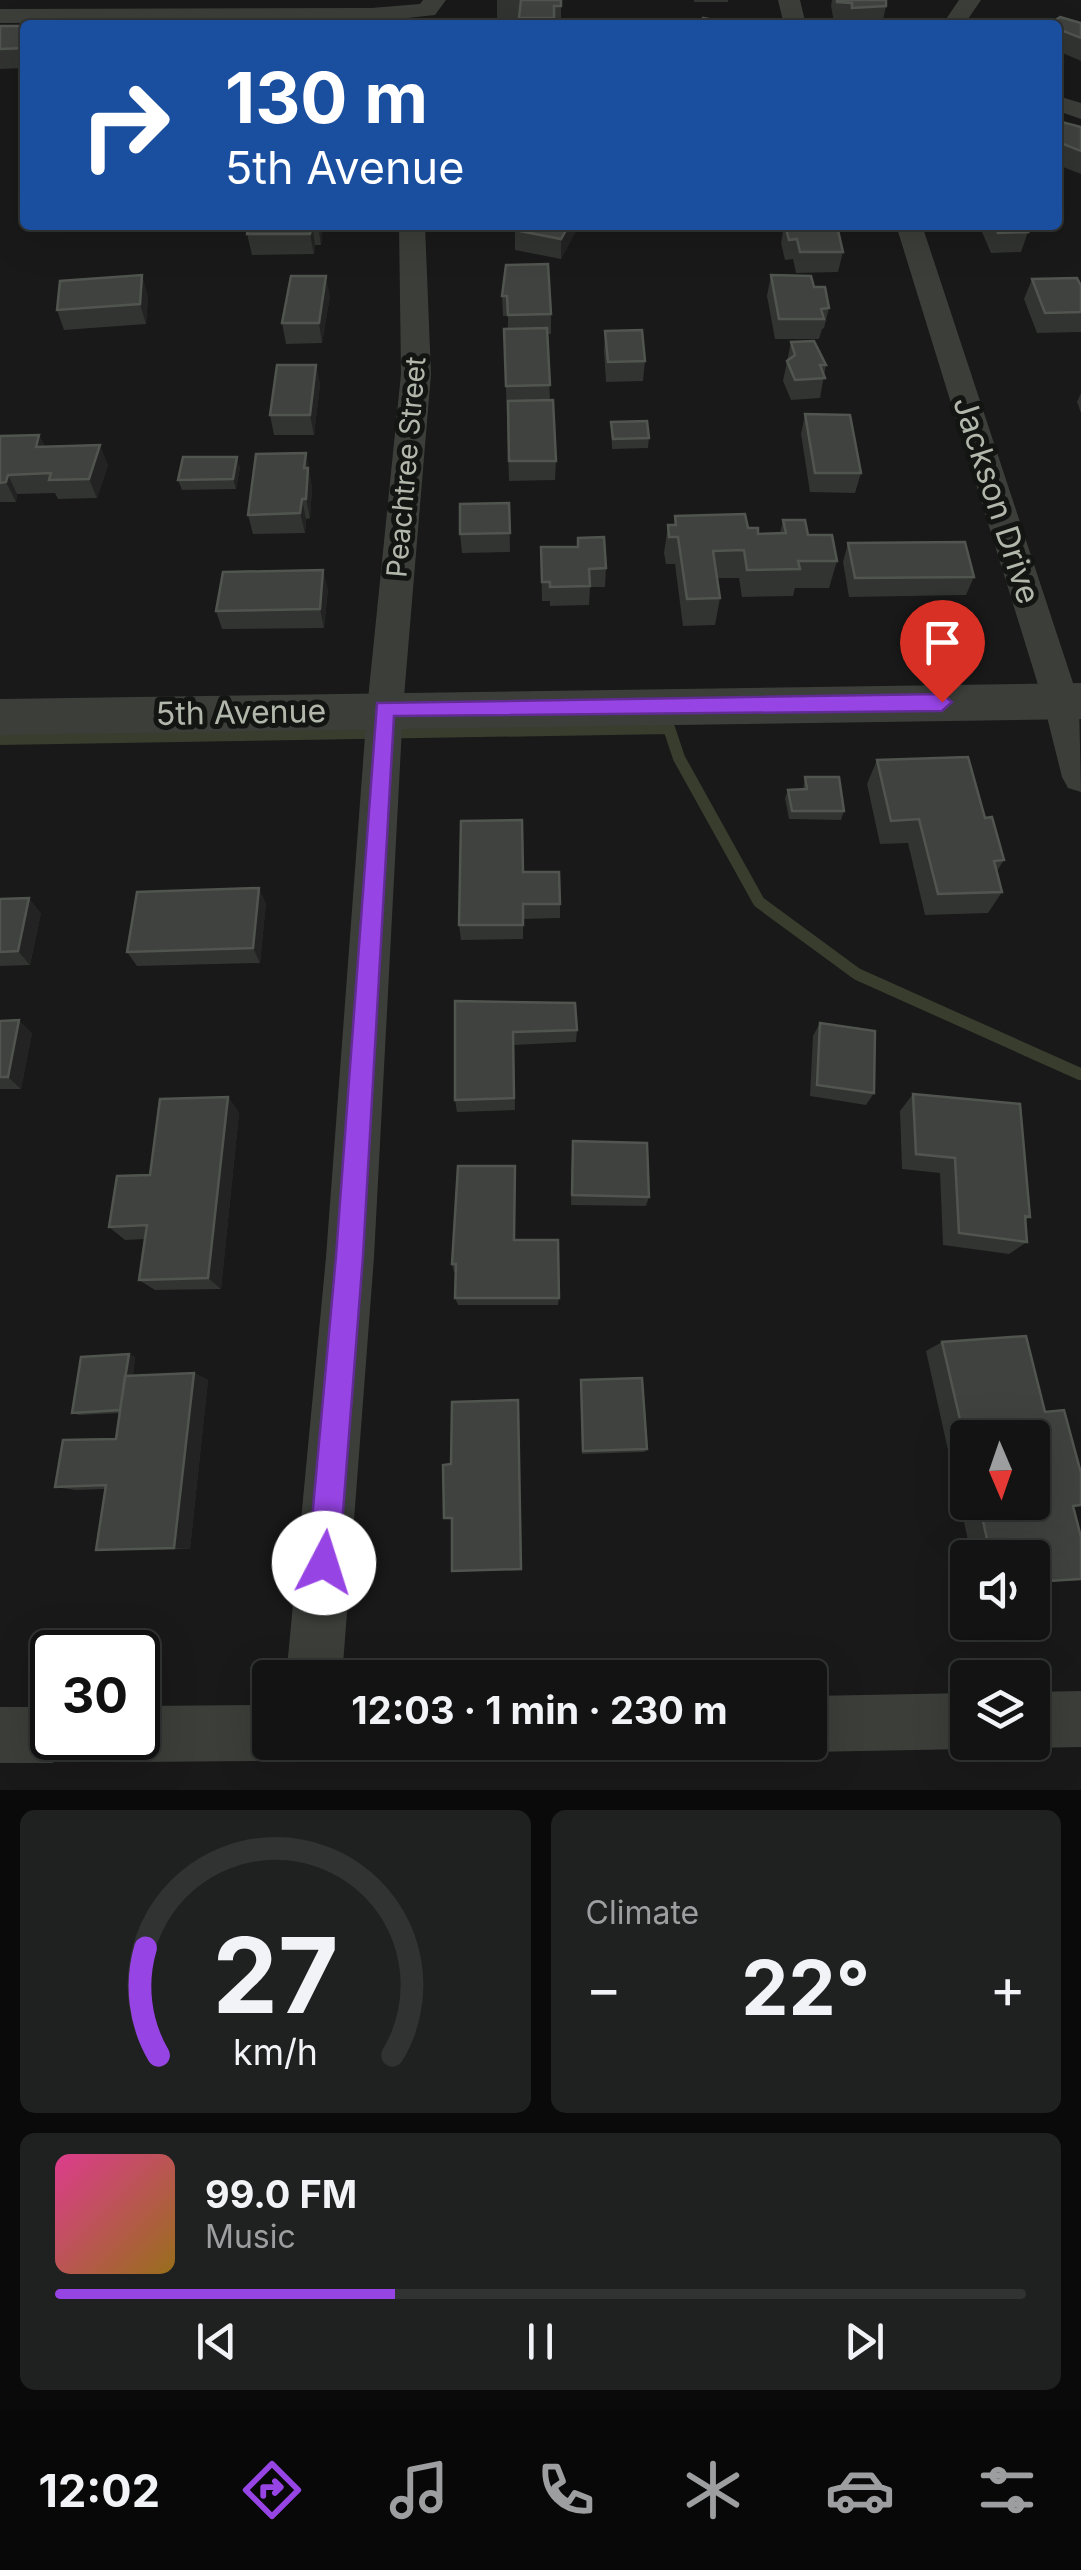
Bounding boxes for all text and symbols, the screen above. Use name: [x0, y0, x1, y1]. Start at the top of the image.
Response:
text: 130 m: [225, 55, 428, 140]
icon: right: [60, 60, 190, 190]
text: 5th Avenue: [225, 140, 464, 195]
street label: Peachtree Street: [379, 355, 433, 579]
street label: Jackson Drive: [945, 392, 1049, 608]
pin: [900, 600, 985, 703]
icon: arrive: [915, 615, 970, 670]
street label: 5th Avenue: [156, 691, 326, 733]
north arrow: [950, 1420, 1050, 1520]
map controls: [950, 1420, 1050, 1760]
position arrow: [272, 1511, 376, 1615]
button: sound: [950, 1540, 1050, 1640]
speed limit sign: 30: [30, 1630, 160, 1760]
button: layers: [950, 1660, 1050, 1760]
text: 12:03 · 1 min · 230 m: [351, 1687, 728, 1733]
text: Climate: [586, 1893, 699, 1932]
text: 27: [212, 1912, 338, 2038]
text: 22°: [741, 1942, 870, 2033]
text: −: [586, 1955, 622, 2021]
text: +: [990, 1955, 1026, 2021]
text: km/h: [233, 2030, 318, 2074]
text: 99.0 FM: [205, 2171, 357, 2217]
text: Music: [205, 2217, 296, 2256]
icon: previous: [189, 2314, 244, 2369]
icon: pause: [513, 2314, 568, 2369]
icon: next: [837, 2314, 892, 2369]
icon: directions: [237, 2455, 307, 2525]
icon: music: [384, 2455, 454, 2525]
icon: phone: [531, 2455, 601, 2525]
icon: climate: [678, 2455, 748, 2525]
icon: car: [825, 2455, 895, 2525]
icon: filters: [972, 2455, 1042, 2525]
text: 12:02: [39, 2463, 160, 2518]

